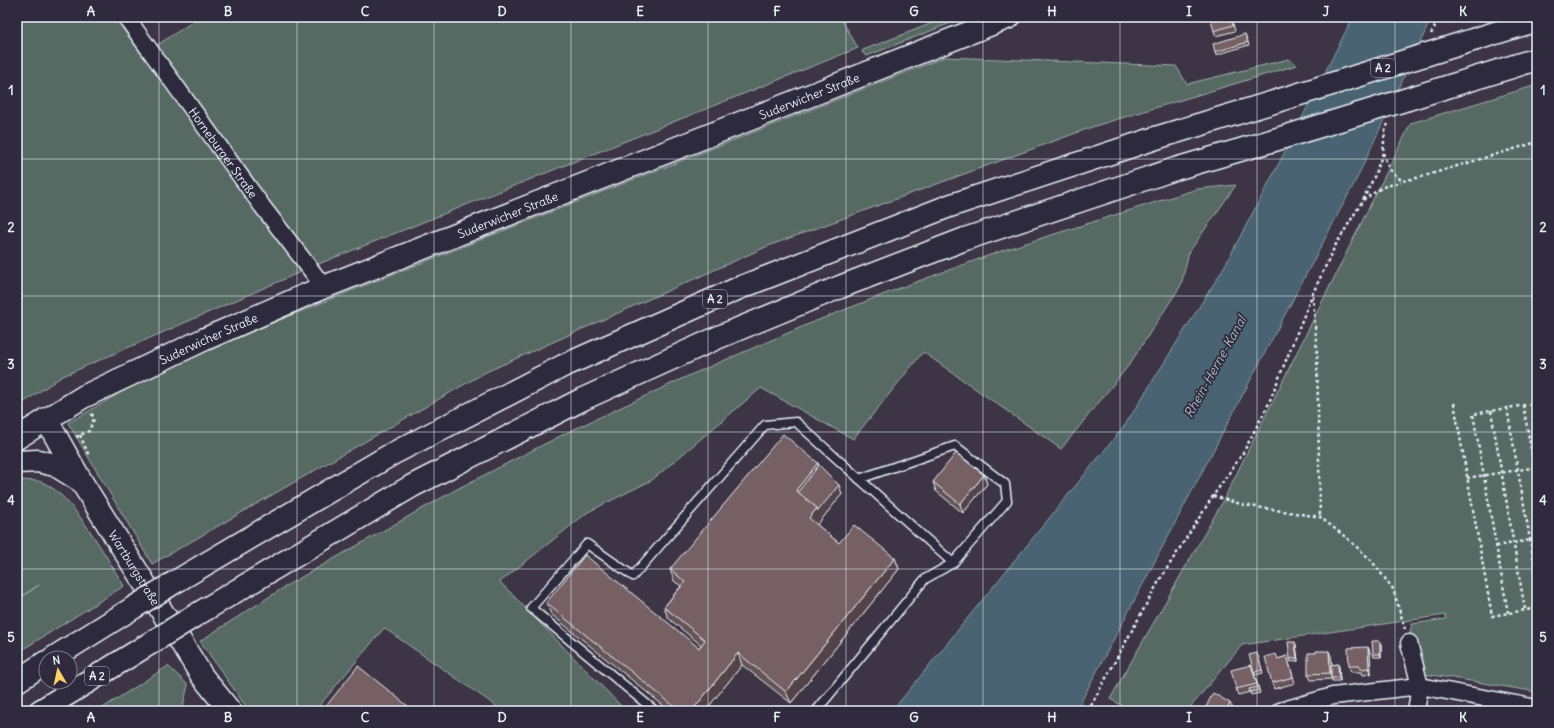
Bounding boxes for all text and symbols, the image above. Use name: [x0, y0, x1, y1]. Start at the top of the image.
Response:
text: A: [87, 3, 96, 20]
text: B: [224, 3, 233, 20]
text: C: [361, 3, 370, 20]
text: D: [497, 3, 507, 20]
text: E: [636, 3, 644, 20]
text: F: [773, 3, 781, 20]
text: G: [909, 3, 919, 20]
text: H: [1047, 3, 1057, 20]
text: I: [1186, 3, 1192, 20]
text: J: [1323, 3, 1330, 20]
text: K: [1459, 3, 1468, 20]
road number: A 2: [1371, 59, 1395, 77]
street label: Suderwicher Straße: [757, 69, 861, 122]
text: 1: [8, 82, 14, 99]
text: 1: [1540, 82, 1546, 99]
street label: Horneburger Straße: [186, 104, 261, 201]
street label: Suderwicher Straße: [455, 188, 560, 241]
text: 2: [7, 219, 15, 236]
text: 2: [1539, 219, 1547, 236]
road number: A 2: [703, 290, 727, 308]
street label: Suderwicher Straße: [157, 309, 260, 367]
water label: Rhein-Herne-Kanal: [1180, 311, 1251, 421]
text: 3: [7, 356, 15, 373]
text: 3: [1539, 356, 1547, 373]
text: 4: [7, 492, 15, 509]
text: 4: [1539, 492, 1547, 509]
street label: Wartburgstraße: [106, 527, 164, 608]
text: 5: [7, 629, 15, 646]
text: 5: [1539, 629, 1547, 646]
north arrow: [38, 650, 78, 690]
text: N: [52, 653, 61, 668]
road number: A 2: [85, 667, 109, 685]
text: A: [87, 709, 96, 726]
text: B: [224, 709, 233, 726]
text: C: [361, 709, 370, 726]
text: D: [497, 709, 507, 726]
text: E: [636, 709, 644, 726]
text: F: [773, 709, 781, 726]
text: G: [909, 709, 919, 726]
text: H: [1047, 709, 1057, 726]
text: I: [1186, 709, 1192, 726]
text: J: [1323, 709, 1330, 726]
text: K: [1459, 709, 1468, 726]

